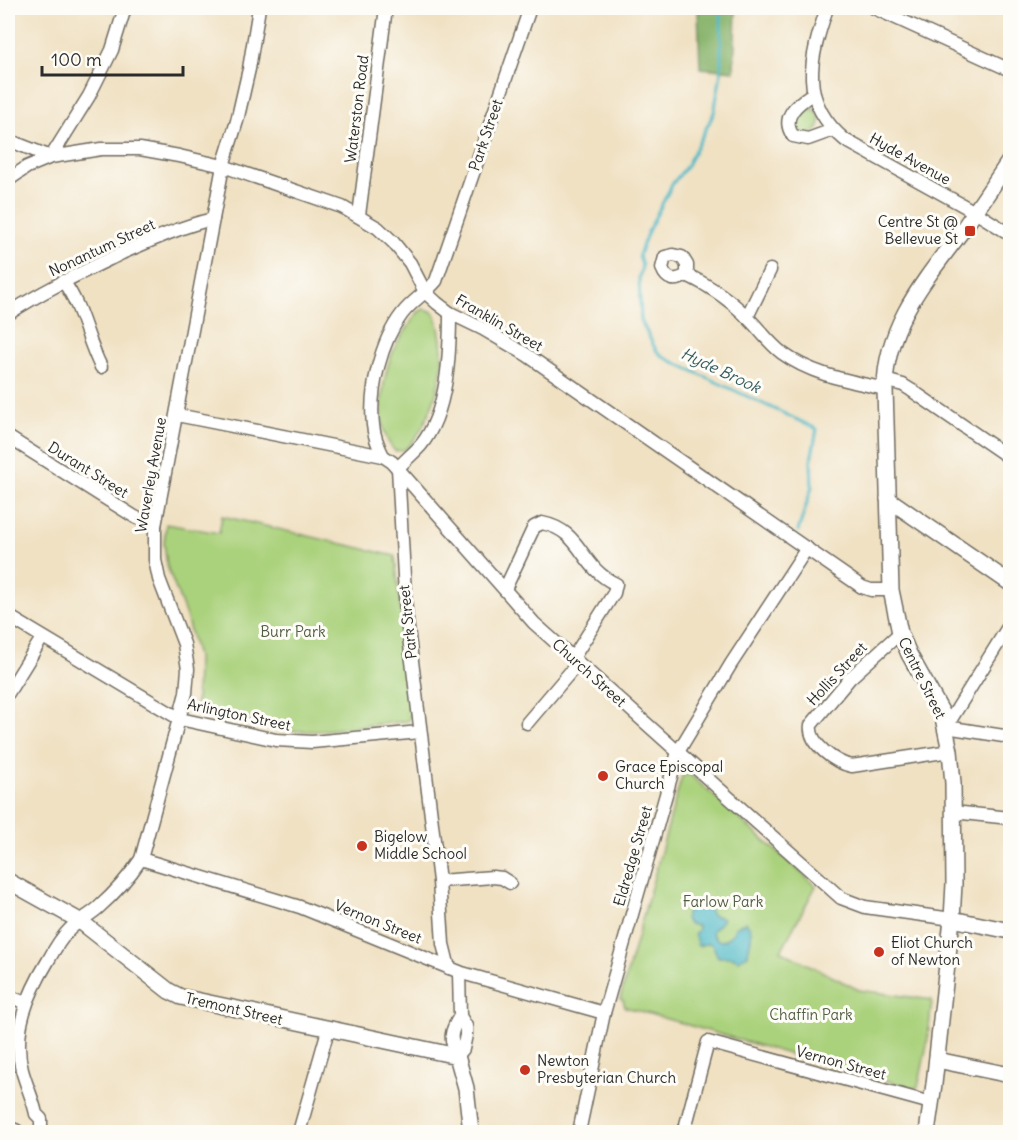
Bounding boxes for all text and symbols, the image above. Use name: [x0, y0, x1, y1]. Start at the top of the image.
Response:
scale bar: [42, 39, 183, 77]
text: 100 m: [51, 48, 102, 71]
street label: Waterston Road: [340, 54, 373, 164]
street label: Park Street: [464, 96, 507, 173]
street label: Hyde Avenue: [866, 128, 954, 189]
place label: Centre St @ Bellevue St: [878, 212, 958, 248]
street label: Nonantum Street: [46, 215, 158, 280]
marker: Centre St @ Bellevue St: [963, 224, 977, 238]
street label: Franklin Street: [452, 290, 546, 355]
water label: Hyde Brook: [678, 343, 766, 398]
street label: Waverley Avenue: [131, 416, 170, 534]
street label: Durant Street: [45, 437, 132, 502]
street label: Park Street: [394, 584, 421, 660]
park label: Burr Park: [260, 622, 326, 641]
street label: Church Street: [548, 634, 630, 711]
street label: Centre Street: [895, 634, 950, 722]
street label: Hollis Street: [803, 638, 871, 709]
street label: Arlington Street: [186, 694, 293, 735]
place label: Grace Episcopal Church: [615, 757, 723, 793]
marker: Grace Episcopal Church: [596, 769, 610, 783]
street label: Eldredge Street: [609, 803, 656, 908]
place label: Bigelow Middle School: [374, 827, 467, 863]
marker: Bigelow Middle School: [355, 839, 369, 853]
park label: Farlow Park: [683, 892, 764, 911]
street label: Vernon Street: [332, 895, 425, 948]
place label: Eliot Church of Newton: [891, 933, 973, 969]
marker: Eliot Church of Newton: [872, 945, 886, 959]
street label: Tremont Street: [184, 988, 285, 1029]
park label: Chaffin Park: [769, 1005, 853, 1024]
street label: Vernon Street: [794, 1041, 888, 1084]
place label: Newton Presbyterian Church: [537, 1051, 677, 1087]
marker: Newton Presbyterian Church: [518, 1063, 532, 1077]

